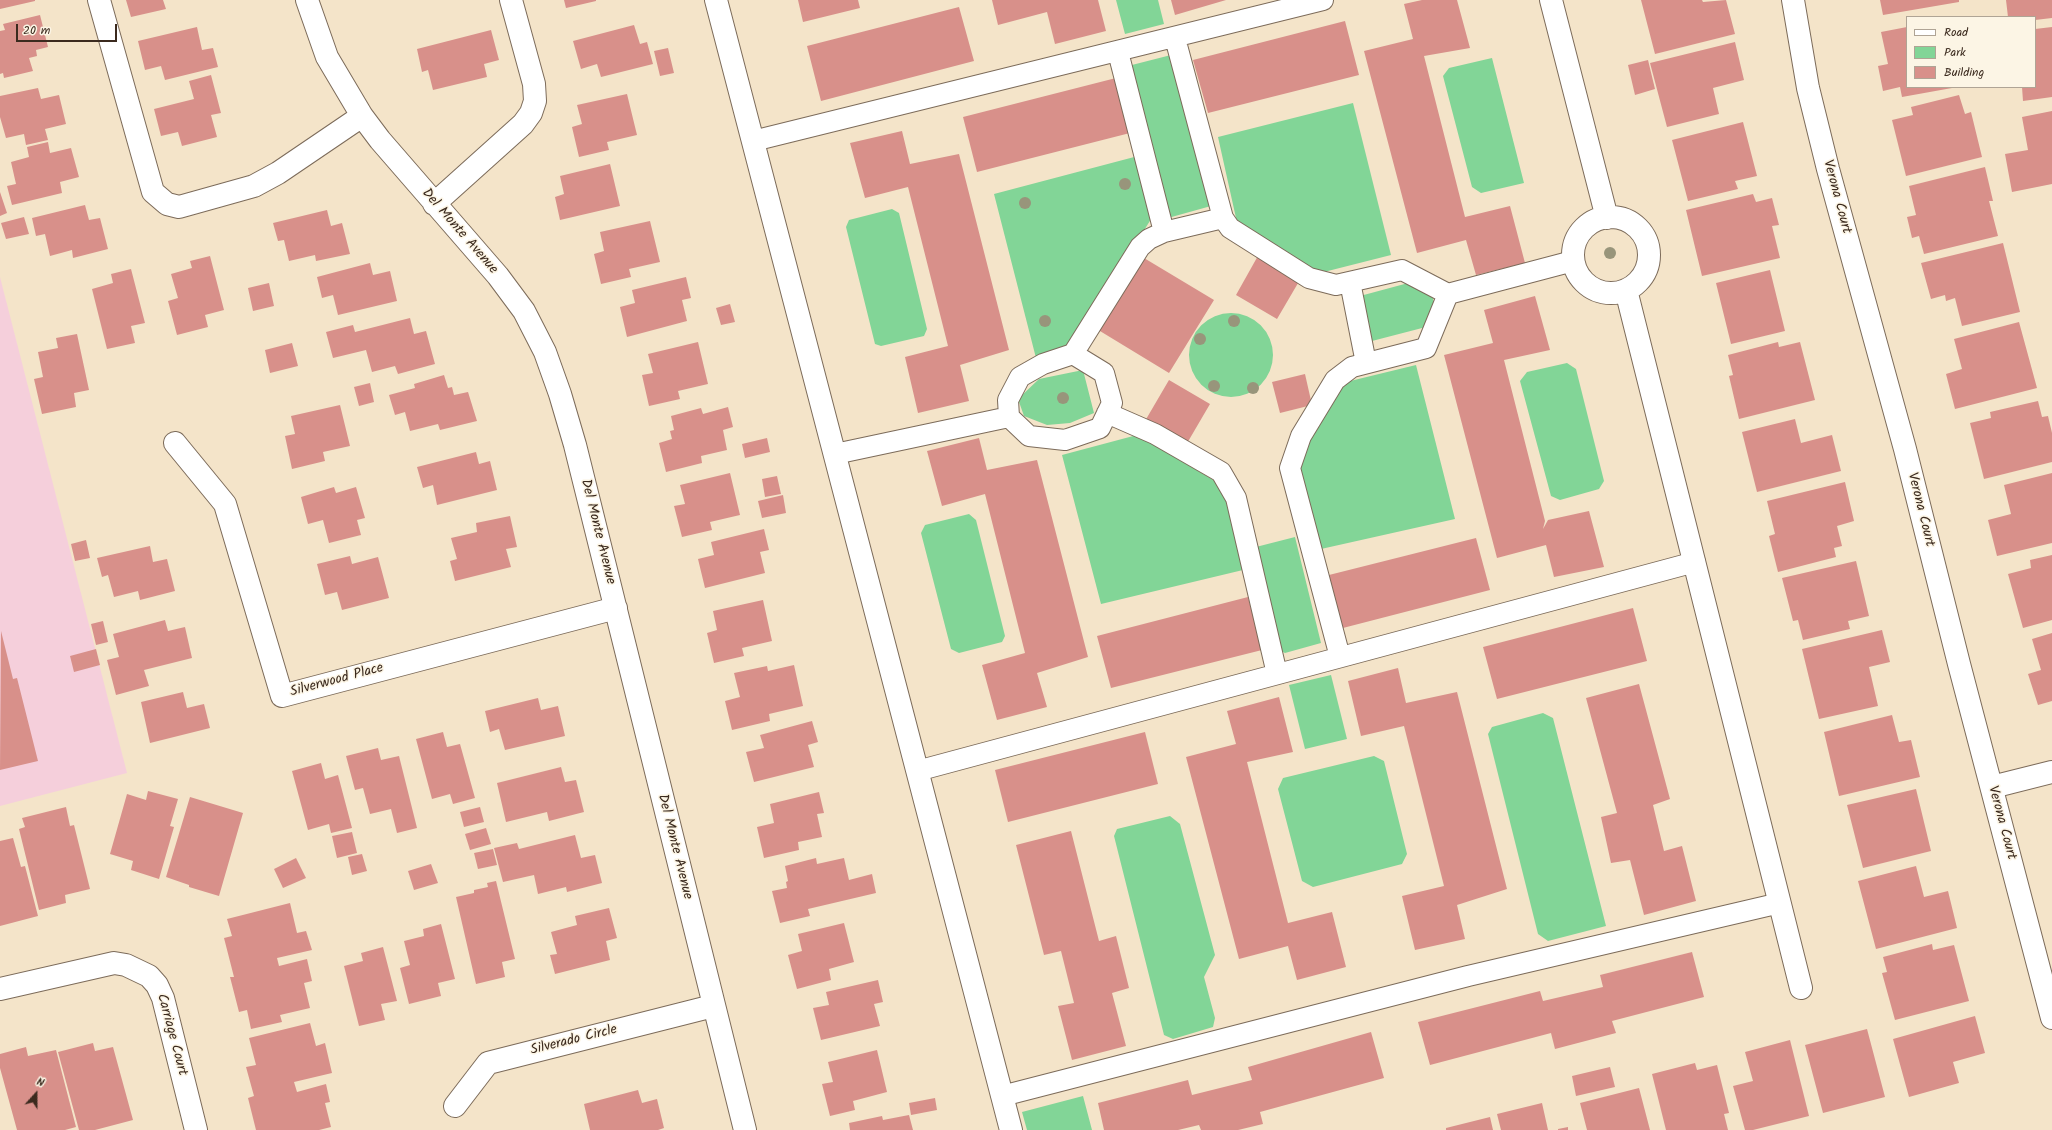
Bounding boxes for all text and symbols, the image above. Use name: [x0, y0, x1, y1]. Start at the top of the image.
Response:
scale bar: [18, 16, 119, 42]
legend: [1906, 16, 2036, 88]
text: 20 m: [23, 21, 50, 40]
text: Road: [1944, 23, 1968, 42]
text: Park: [1944, 43, 1966, 62]
text: Building: [1944, 63, 1984, 82]
street label: Verona Court: [1818, 158, 1854, 236]
street label: Del Monte Avenue: [417, 186, 501, 278]
street label: Verona Court: [1903, 471, 1937, 549]
street label: Del Monte Avenue: [576, 478, 618, 586]
street label: Silverwood Place: [289, 660, 385, 702]
street label: Verona Court: [1983, 784, 2019, 862]
street label: Del Monte Avenue: [653, 793, 695, 901]
street label: Carriage Court: [152, 992, 190, 1078]
street label: Silverado Circle: [529, 1022, 619, 1060]
text: N: [34, 1073, 47, 1092]
north arrow: [16, 1074, 56, 1114]

